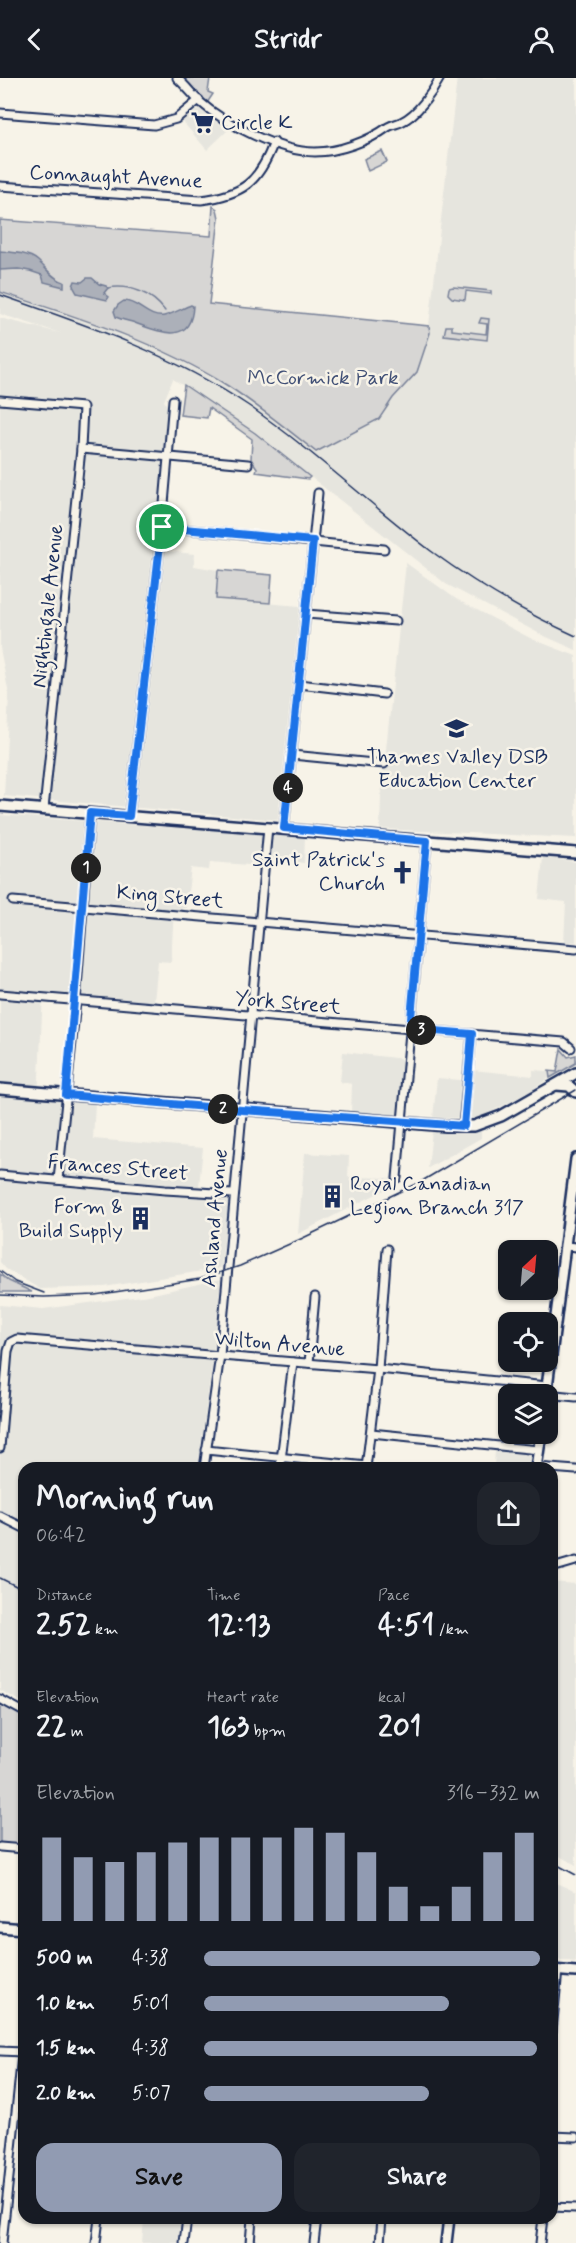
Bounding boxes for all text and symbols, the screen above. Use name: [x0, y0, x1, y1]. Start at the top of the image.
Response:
text: Stridr: [254, 22, 322, 57]
icon: back: [18, 23, 51, 56]
icon: person: [525, 23, 558, 56]
place label: Circle K: [221, 109, 293, 137]
supermarket icon: Circle K: [190, 110, 216, 136]
street label: Connaught Avenue: [29, 158, 203, 196]
park label: McCormick Park: [247, 364, 399, 392]
pin: [136, 501, 187, 552]
icon: arrive: [145, 510, 178, 543]
street label: Nightingale Avenue: [25, 523, 73, 689]
school or university icon: Thames Valley DSB Education Center: [444, 716, 470, 742]
place label: Thames Valley DSB Education Center: [366, 743, 548, 795]
pin: 4: [273, 773, 303, 803]
text: 4: [283, 777, 293, 798]
place label: Saint Patrick's Church: [252, 846, 385, 898]
pin: 1: [71, 853, 101, 883]
text: 1: [82, 857, 90, 878]
church icon: Saint Patrick's Church: [390, 859, 416, 885]
street label: King Street: [115, 878, 225, 917]
street label: York Street: [234, 984, 343, 1022]
pin: 3: [406, 1015, 436, 1045]
text: 3: [417, 1019, 425, 1040]
pin: 2: [208, 1094, 238, 1124]
text: 2: [219, 1098, 227, 1119]
street label: Frances Street: [47, 1148, 189, 1188]
street label: Ashland Avenue: [195, 1148, 235, 1288]
place label: Royal Canadian Legion Branch 317: [350, 1170, 524, 1224]
building icon: Royal Canadian Legion Branch 317: [319, 1183, 345, 1209]
place label: Form & Build Supply: [19, 1193, 123, 1245]
building icon: Form & Build Supply: [128, 1206, 154, 1232]
north arrow: [498, 1240, 558, 1300]
map controls: [498, 1240, 558, 1444]
button: locate: [498, 1312, 558, 1372]
street label: Wilton Avenue: [214, 1324, 347, 1364]
button: layers: [498, 1384, 558, 1444]
text: Morning run: [36, 1477, 214, 1521]
button: share: [477, 1482, 540, 1545]
text: 06:42: [36, 1522, 86, 1549]
text: Distance: [36, 1585, 92, 1606]
text: Time: [207, 1585, 241, 1606]
text: Pace: [378, 1585, 410, 1606]
text: 2.52: [36, 1606, 91, 1645]
text: 12:13: [207, 1606, 270, 1645]
text: 4:51: [378, 1606, 434, 1645]
text: km: [91, 1619, 118, 1640]
text: /km: [434, 1619, 469, 1640]
text: Elevation: [36, 1687, 99, 1708]
text: Heart rate: [207, 1687, 279, 1708]
text: kcal: [378, 1687, 405, 1708]
text: 22: [36, 1708, 67, 1747]
text: 163: [207, 1708, 249, 1747]
text: 201: [378, 1708, 422, 1747]
text: m: [67, 1721, 84, 1742]
text: bpm: [249, 1721, 286, 1742]
text: Elevation: [36, 1780, 115, 1807]
text: 316–332 m: [447, 1780, 540, 1807]
text: 500 m: [36, 1945, 93, 1972]
text: 4:38: [132, 1945, 169, 1972]
text: 1.0 km: [36, 1990, 95, 2017]
text: 5:01: [132, 1990, 169, 2017]
text: 1.5 km: [36, 2035, 96, 2062]
text: 4:38: [132, 2035, 169, 2062]
text: 2.0 km: [36, 2080, 96, 2107]
text: 5:07: [132, 2080, 171, 2107]
button: Save: [36, 2143, 282, 2212]
button: Share: [294, 2143, 540, 2212]

